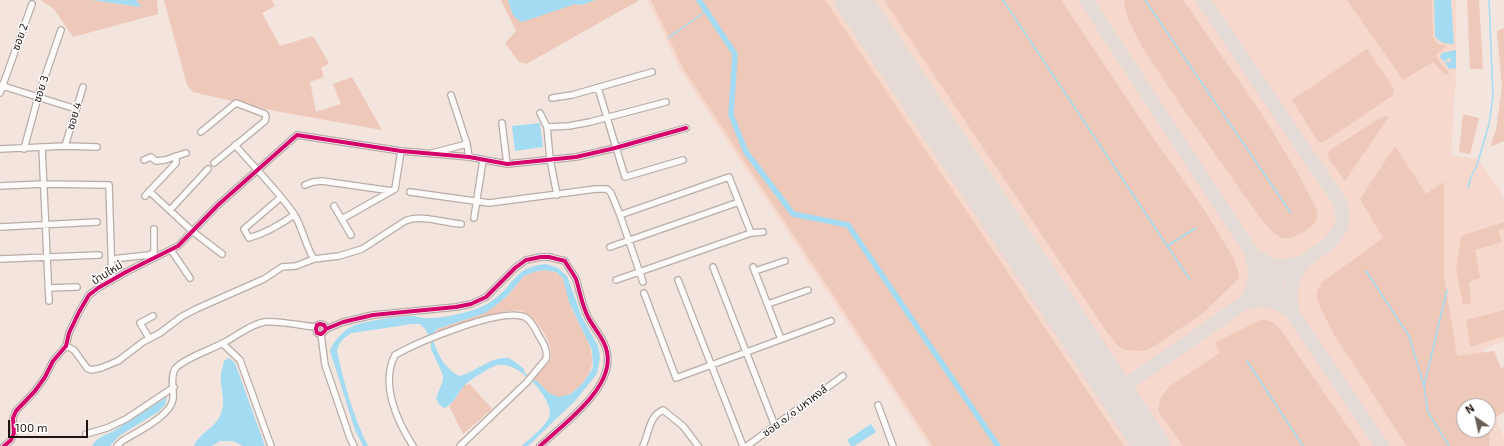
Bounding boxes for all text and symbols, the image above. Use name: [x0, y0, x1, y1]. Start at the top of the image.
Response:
street label: ซอย 2: [9, 22, 31, 52]
street label: ซอย 3: [30, 74, 52, 104]
street label: ซอย 4: [64, 101, 84, 131]
street label: บ้านใหม่: [89, 258, 125, 288]
street label: ซอย ๑/๑ มหาหงส์: [760, 382, 830, 440]
north arrow: [1456, 398, 1496, 438]
text: N: [1463, 401, 1476, 416]
scale bar: [10, 412, 90, 438]
text: 100 m: [15, 420, 47, 434]

